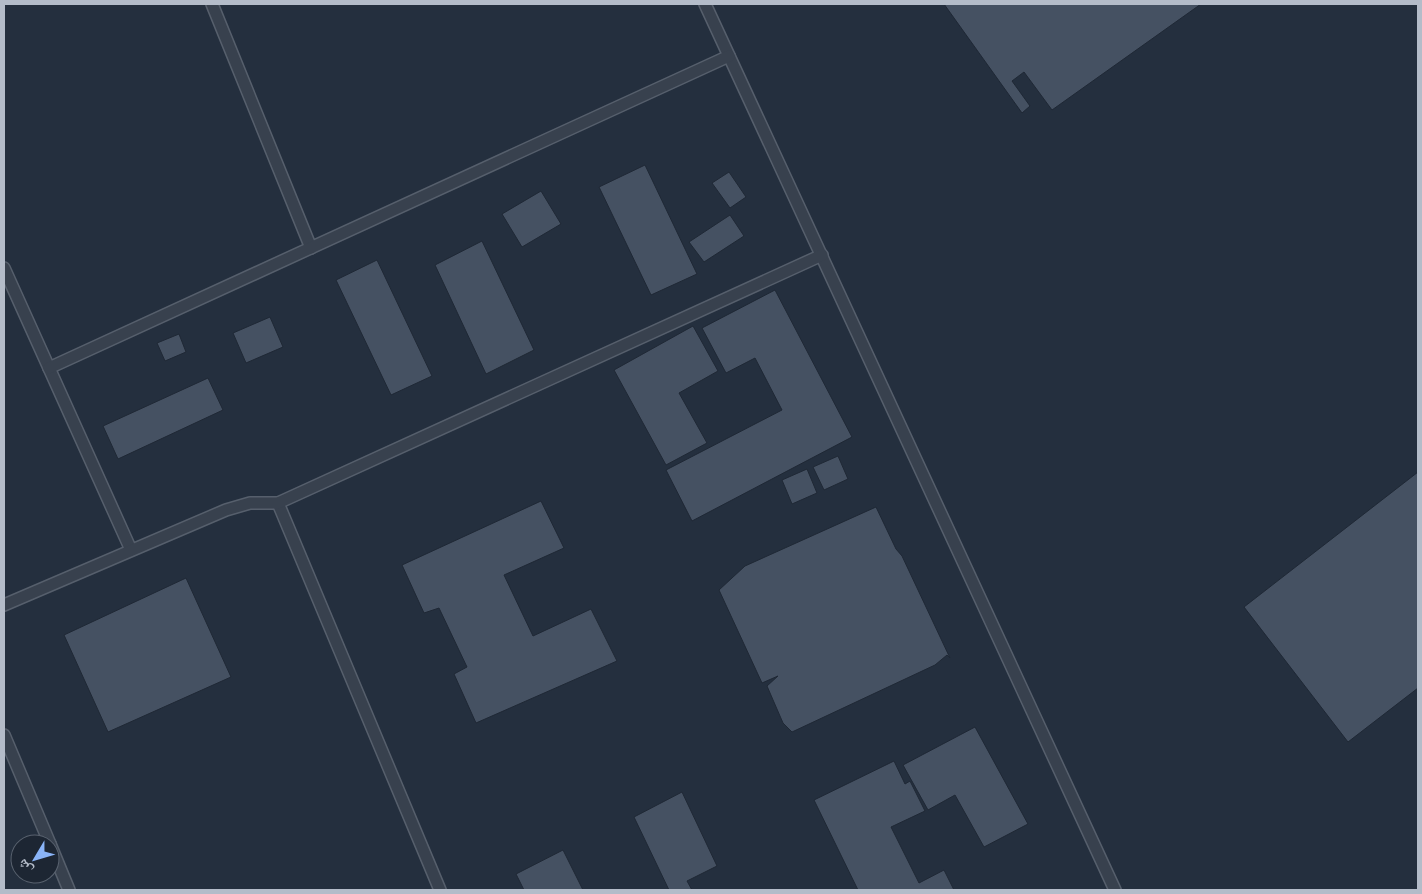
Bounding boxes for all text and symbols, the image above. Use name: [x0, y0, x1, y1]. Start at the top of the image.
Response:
north arrow: [10, 834, 60, 884]
text: ش: [14, 855, 36, 878]

